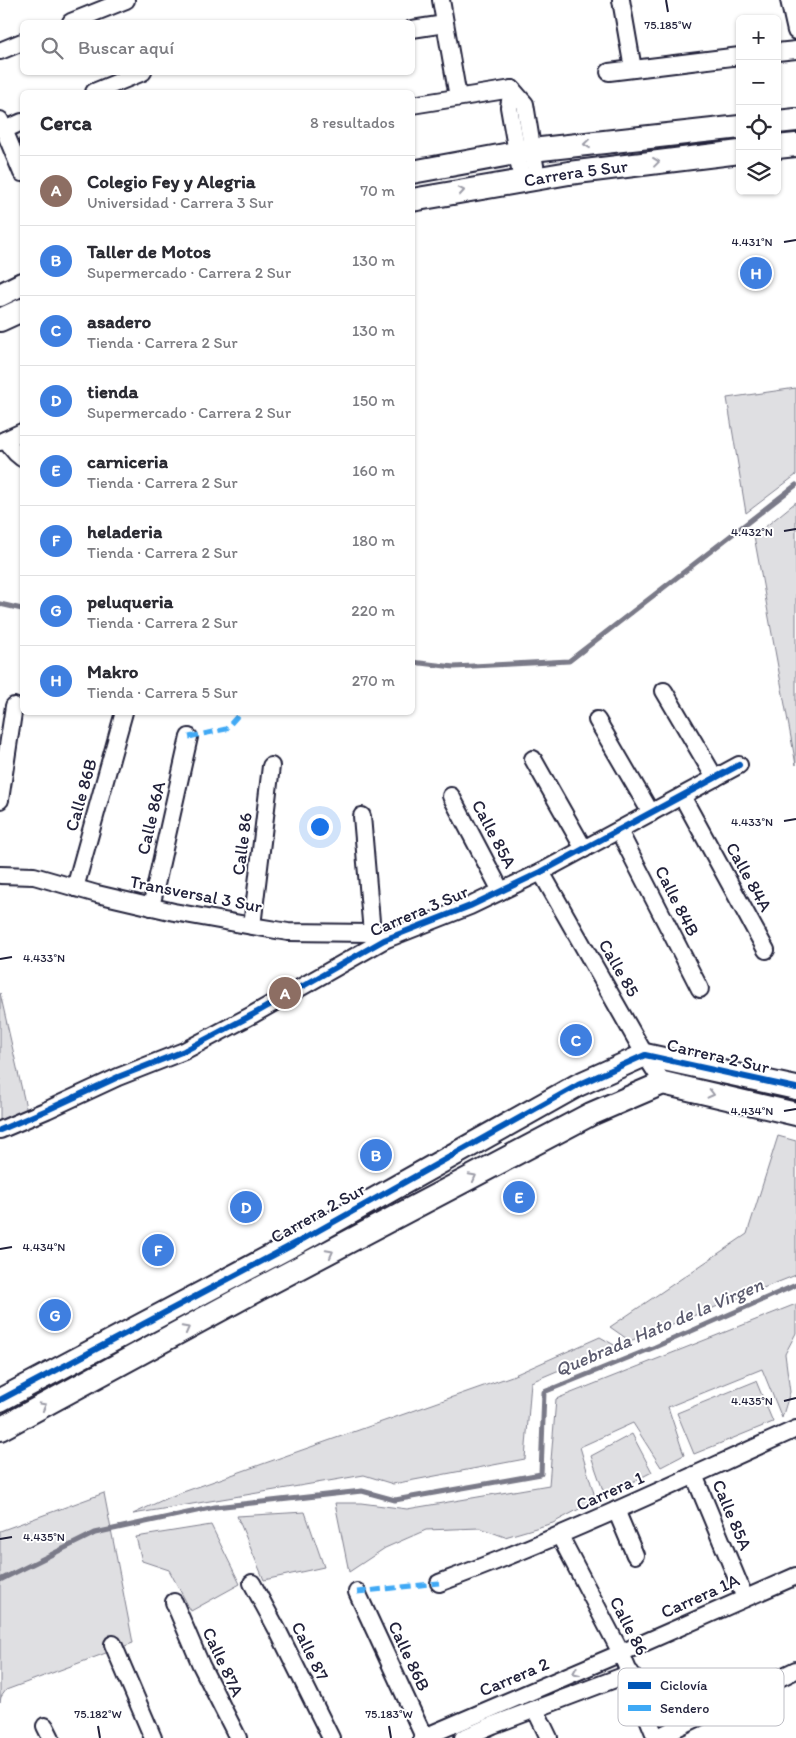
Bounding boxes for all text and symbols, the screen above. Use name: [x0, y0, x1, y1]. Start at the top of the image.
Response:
map controls: [736, 15, 781, 195]
button: +: [736, 15, 781, 60]
text: 75.185°W: [644, 18, 692, 32]
search box: [20, 20, 415, 75]
icon: search: [38, 34, 66, 62]
text: Buscar aquí: [78, 36, 174, 59]
button: −: [736, 60, 781, 105]
button: locate: [736, 105, 781, 150]
text: Cerca: [40, 110, 92, 135]
text: 8 resultados: [310, 113, 395, 132]
one-way arrow: [583, 138, 591, 149]
button: layers: [736, 150, 781, 195]
street label: Carrera 5 Sur: [522, 155, 630, 192]
one-way arrow: [652, 157, 660, 168]
text: Colegio Fey y Alegria: [87, 170, 256, 193]
text: A: [51, 181, 61, 200]
text: 70 m: [360, 181, 395, 200]
one-way arrow: [456, 187, 465, 197]
text: Universidad · Carrera 3 Sur: [87, 193, 273, 212]
text: 4.431°N: [731, 235, 773, 249]
text: Taller de Motos: [87, 240, 211, 263]
text: B: [51, 251, 61, 270]
text: 130 m: [352, 251, 395, 270]
pin: H: [740, 254, 772, 292]
text: Supermercado · Carrera 2 Sur: [87, 263, 291, 282]
text: asadero: [87, 310, 151, 333]
text: C: [51, 321, 61, 340]
text: 130 m: [352, 321, 395, 340]
text: Tienda · Carrera 2 Sur: [87, 333, 238, 352]
text: tienda: [87, 380, 138, 403]
text: D: [51, 391, 61, 410]
text: 150 m: [352, 391, 395, 410]
text: Supermercado · Carrera 2 Sur: [87, 403, 291, 422]
text: carniceria: [87, 450, 168, 473]
text: E: [52, 461, 60, 480]
text: 160 m: [352, 461, 395, 480]
text: Tienda · Carrera 2 Sur: [87, 473, 238, 492]
text: heladeria: [87, 520, 162, 543]
text: 4.432°N: [731, 525, 773, 539]
text: F: [52, 531, 60, 550]
text: 180 m: [352, 531, 395, 550]
text: Tienda · Carrera 2 Sur: [87, 543, 238, 562]
text: peluqueria: [87, 590, 173, 613]
text: G: [50, 601, 62, 620]
text: 220 m: [351, 601, 395, 620]
text: Tienda · Carrera 2 Sur: [87, 613, 238, 632]
text: Makro: [87, 660, 138, 683]
text: H: [50, 671, 62, 690]
text: 270 m: [352, 671, 395, 690]
text: Tienda · Carrera 5 Sur: [87, 683, 238, 702]
street label: Calle 86B: [60, 756, 102, 834]
street label: Calle 86A: [132, 779, 170, 857]
street label: Calle 85A: [467, 796, 521, 873]
street label: Calle 86: [227, 811, 257, 877]
your location: [307, 814, 333, 840]
text: 4.433°N: [731, 815, 773, 829]
street label: Calle 84A: [721, 838, 777, 916]
street label: Calle 84B: [650, 862, 704, 940]
street label: Transversal 3 Sur: [128, 870, 264, 918]
street label: Carrera 3 Sur: [366, 880, 472, 942]
street label: Calle 85: [594, 935, 644, 1001]
text: 4.433°N: [23, 951, 65, 965]
pin: A: [269, 974, 301, 1012]
pin: C: [560, 1021, 592, 1059]
street label: Carrera 2 Sur: [665, 1034, 772, 1079]
one-way arrow: [706, 1088, 715, 1099]
text: 4.434°N: [731, 1104, 773, 1118]
pin: B: [360, 1136, 392, 1174]
one-way arrow: [468, 1173, 477, 1183]
street label: Carrera 2 Sur: [267, 1178, 370, 1248]
pin: E: [503, 1178, 535, 1216]
pin: D: [230, 1188, 262, 1226]
pin: F: [142, 1231, 174, 1269]
text: 4.434°N: [23, 1240, 65, 1254]
one-way arrow: [324, 1249, 333, 1259]
water label: Quebrada Hato de la Virgen: [551, 1273, 767, 1381]
pin: G: [39, 1296, 71, 1334]
one-way arrow: [181, 1325, 190, 1335]
text: 4.435°N: [731, 1394, 773, 1408]
one-way arrow: [38, 1402, 47, 1412]
street label: Carrera 1: [572, 1466, 648, 1516]
street label: Calle 85A: [707, 1476, 757, 1554]
text: 4.435°N: [23, 1530, 65, 1544]
street label: Carrera 1A: [657, 1569, 743, 1623]
street label: Calle 86: [605, 1593, 653, 1659]
street label: Calle 86B: [383, 1617, 435, 1695]
street label: Calle 87: [286, 1618, 334, 1684]
street label: Calle 87A: [197, 1624, 249, 1701]
street label: Carrera 2: [476, 1652, 553, 1701]
one-way arrow: [572, 1666, 581, 1677]
legend: [618, 1668, 784, 1726]
text: Ciclovía: [660, 1677, 708, 1694]
text: Sendero: [660, 1700, 709, 1717]
text: 75.182°W: [74, 1707, 122, 1721]
text: 75.183°W: [365, 1707, 413, 1721]

